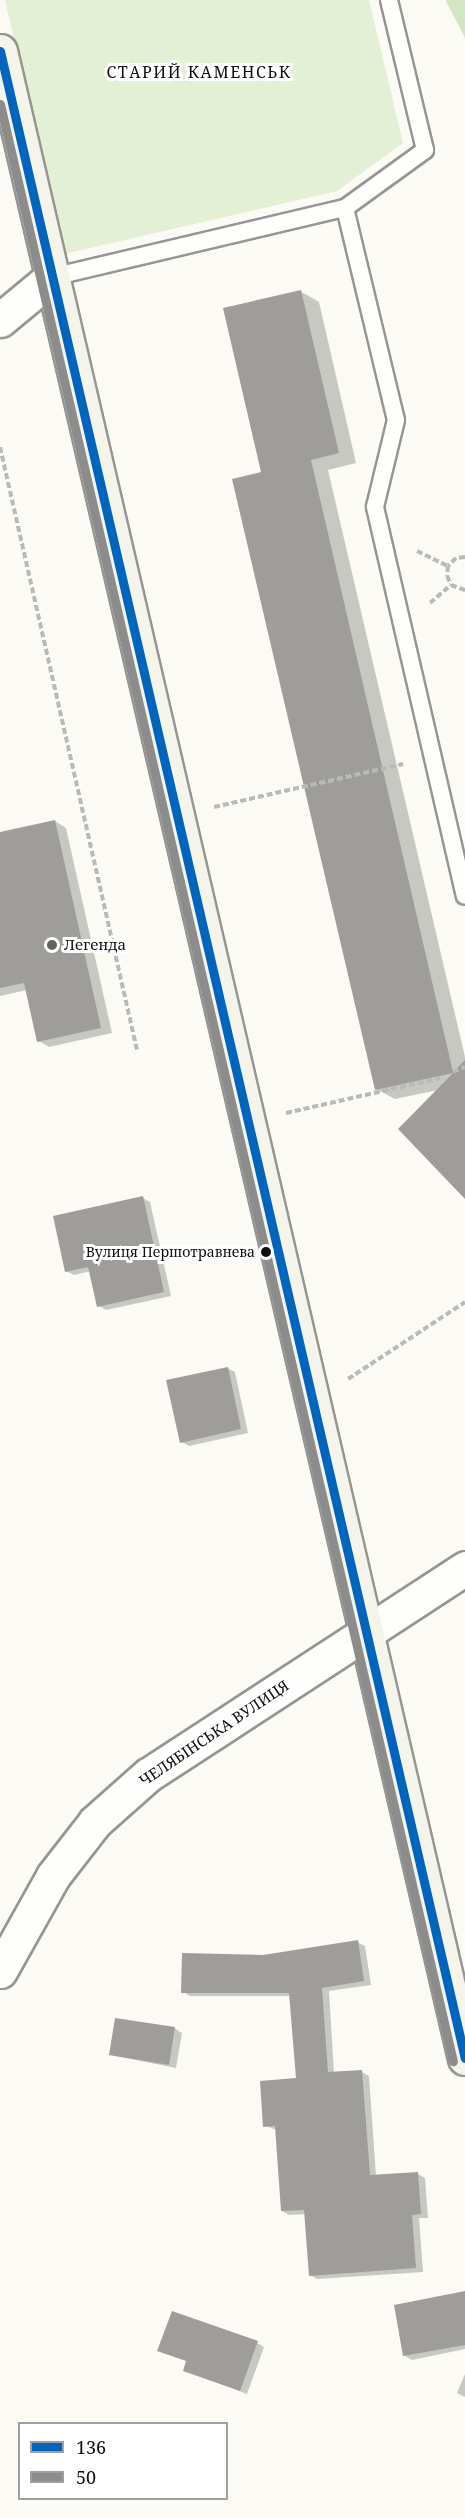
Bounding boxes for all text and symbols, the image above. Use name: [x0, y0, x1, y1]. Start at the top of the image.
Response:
district label: СТАРИЙ КАМЕНСЬК: [107, 62, 291, 82]
place label: Легенда: [64, 936, 126, 954]
marker: Легенда: [45, 938, 59, 952]
place label: Вулиця Першотравнева: [86, 1244, 255, 1260]
marker: Вулиця Першотравнева: [260, 1246, 272, 1258]
street label: ЧЕЛЯБІНСЬКА ВУЛИЦЯ: [136, 1676, 292, 1790]
legend: [18, 2422, 228, 2500]
text: 136: [76, 2435, 106, 2459]
text: 50: [76, 2465, 96, 2489]

